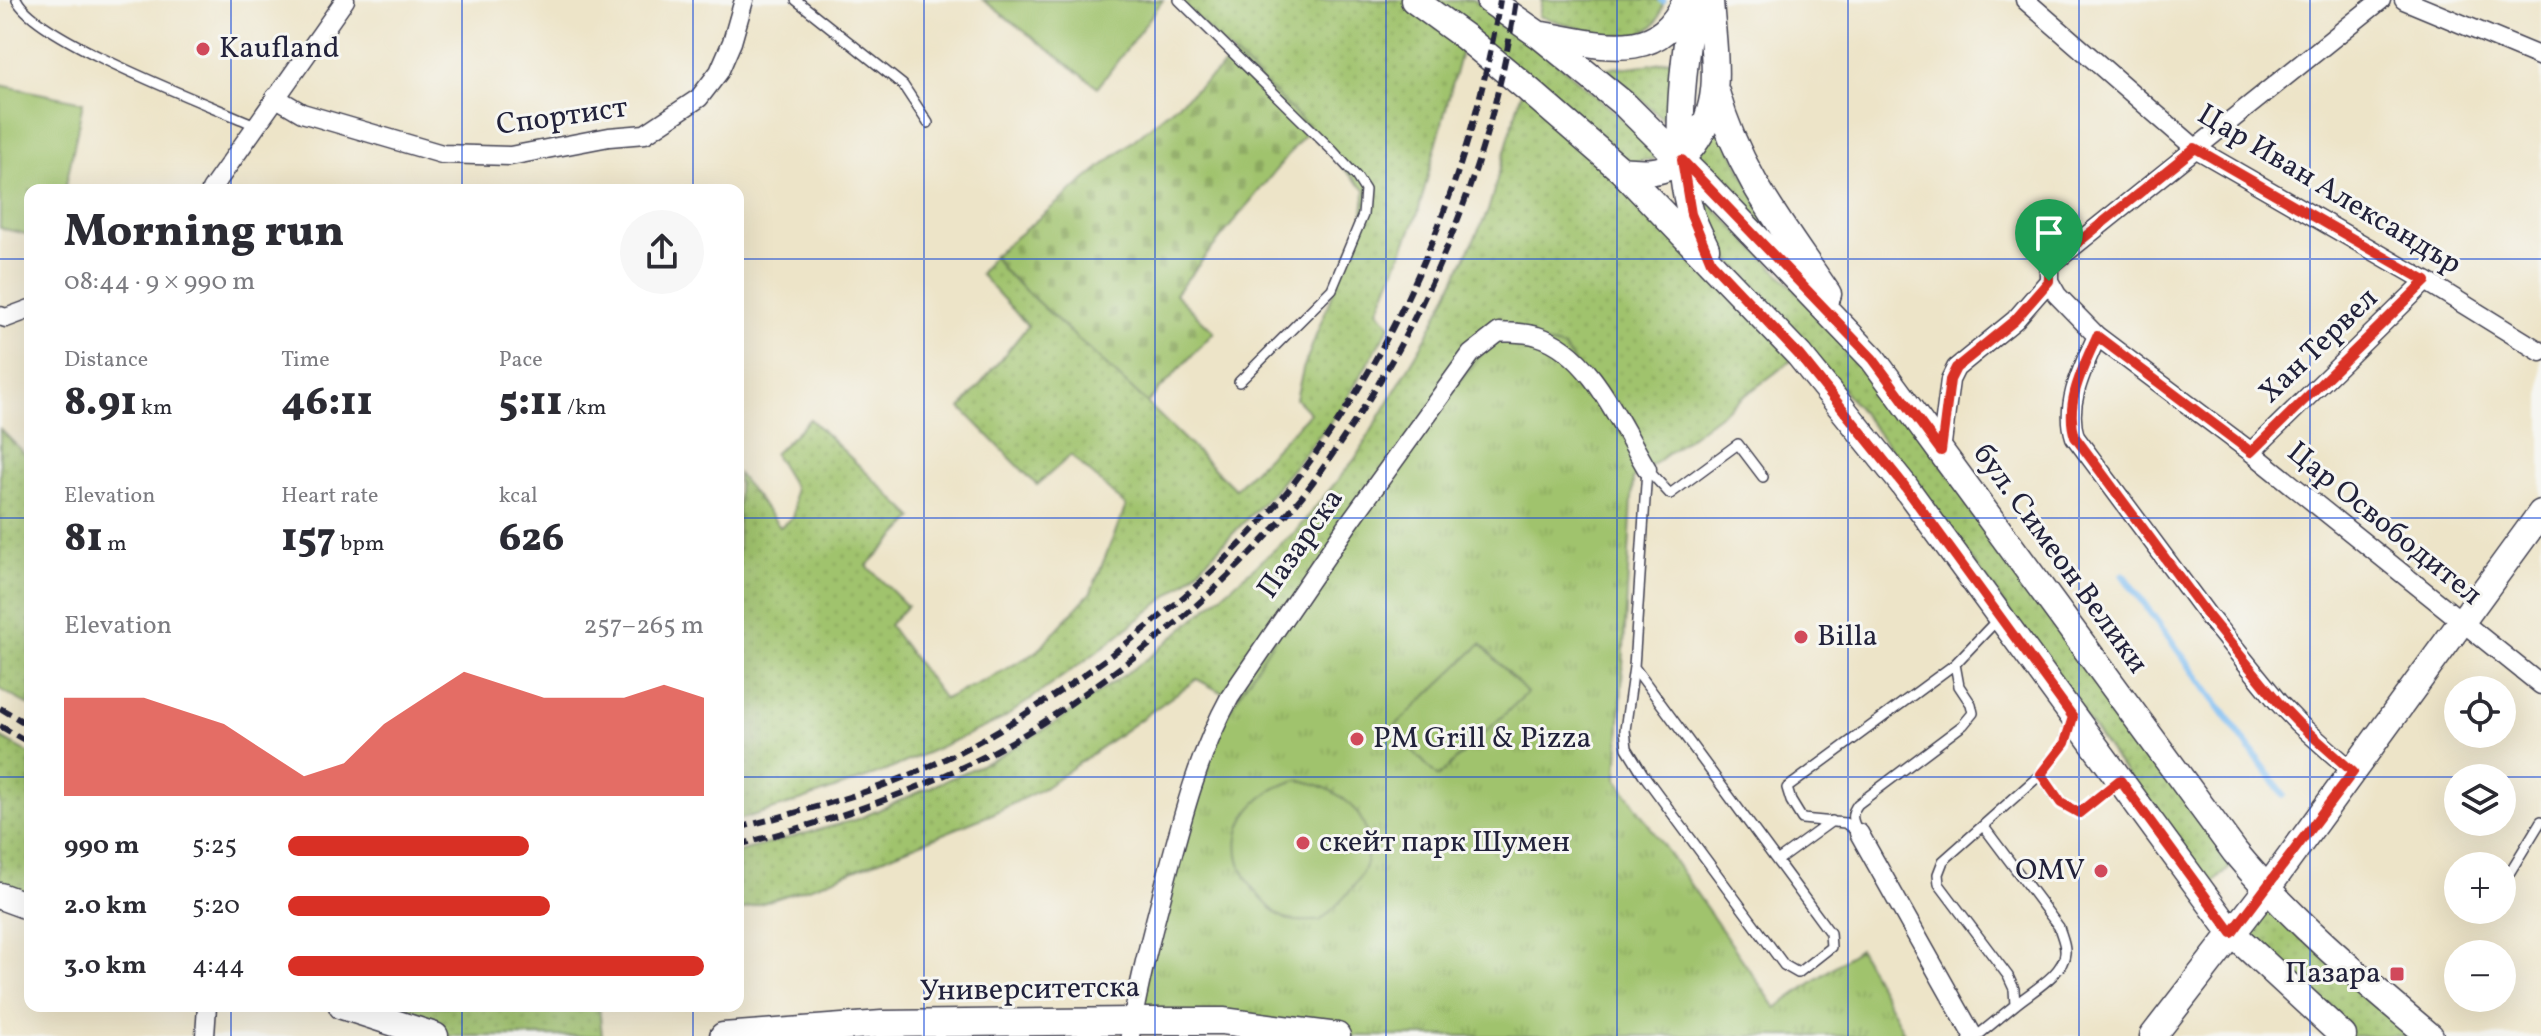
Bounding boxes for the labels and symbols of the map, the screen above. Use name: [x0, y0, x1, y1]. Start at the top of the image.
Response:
place label: Kaufland: [219, 28, 340, 70]
marker: Kaufland: [194, 40, 212, 58]
street label: Спортист: [494, 87, 630, 147]
street label: Цар Иван Александър: [2189, 94, 2469, 286]
pin: [2015, 199, 2083, 281]
street label: Хан Тервел: [2250, 278, 2388, 414]
street label: Цар Освободител: [2278, 432, 2490, 616]
street label: бул. Симеон Велики: [1962, 435, 2158, 683]
street label: Пазарска: [1248, 480, 1354, 608]
place label: Billa: [1817, 616, 1878, 658]
marker: Billa: [1792, 628, 1810, 646]
place label: PM Grill & Pizza: [1373, 718, 1592, 760]
marker: PM Grill & Pizza: [1348, 730, 1366, 748]
place label: скейт парк Шумен: [1319, 822, 1570, 864]
marker: скейт парк Шумен: [1294, 834, 1312, 852]
place label: OMV: [2015, 850, 2085, 892]
marker: OMV: [2092, 862, 2110, 880]
place label: Пазара: [2285, 953, 2381, 995]
marker: Пазара: [2388, 965, 2406, 983]
street label: Университетска: [919, 967, 1141, 1013]

